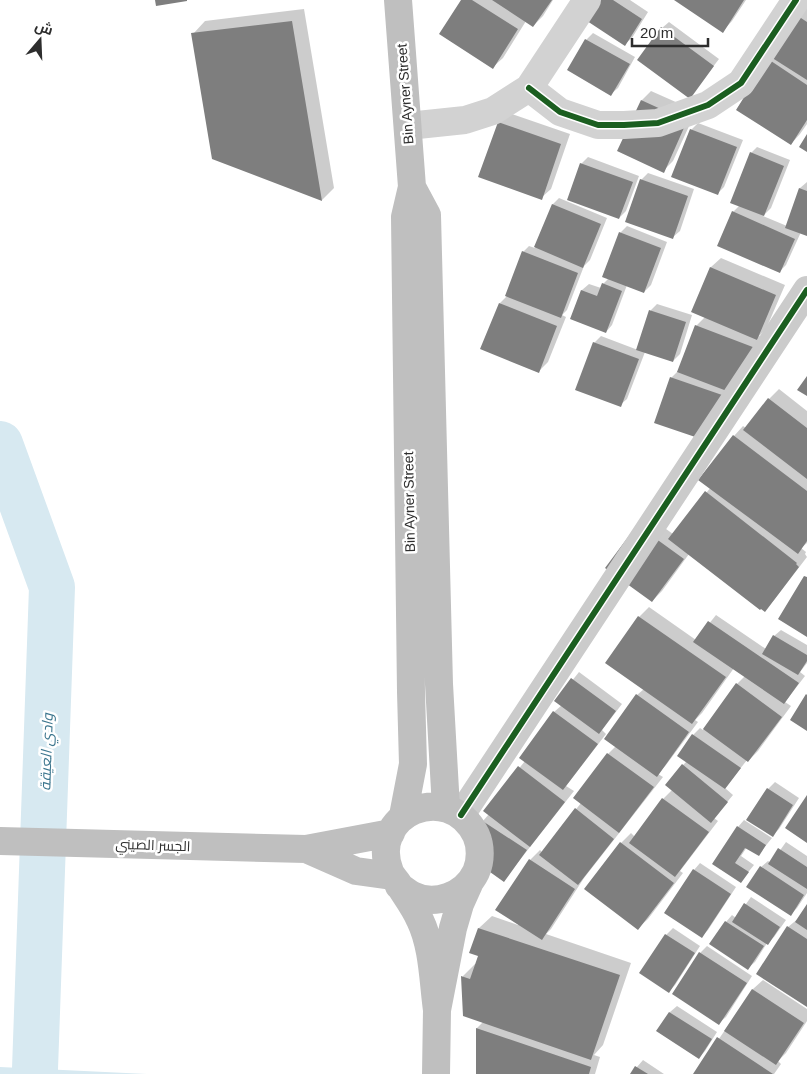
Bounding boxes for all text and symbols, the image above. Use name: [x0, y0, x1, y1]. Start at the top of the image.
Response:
north arrow: [15, 15, 65, 65]
scale bar: [632, 15, 708, 47]
text: ش: [33, 17, 55, 39]
text: 20 m: [640, 24, 673, 41]
street label: Bin Ayner Street: [393, 43, 417, 145]
street label: Bin Ayner Street: [400, 451, 418, 553]
water label: وادي العيقة: [36, 712, 60, 791]
street label: الجسر الصيني: [115, 836, 191, 858]

